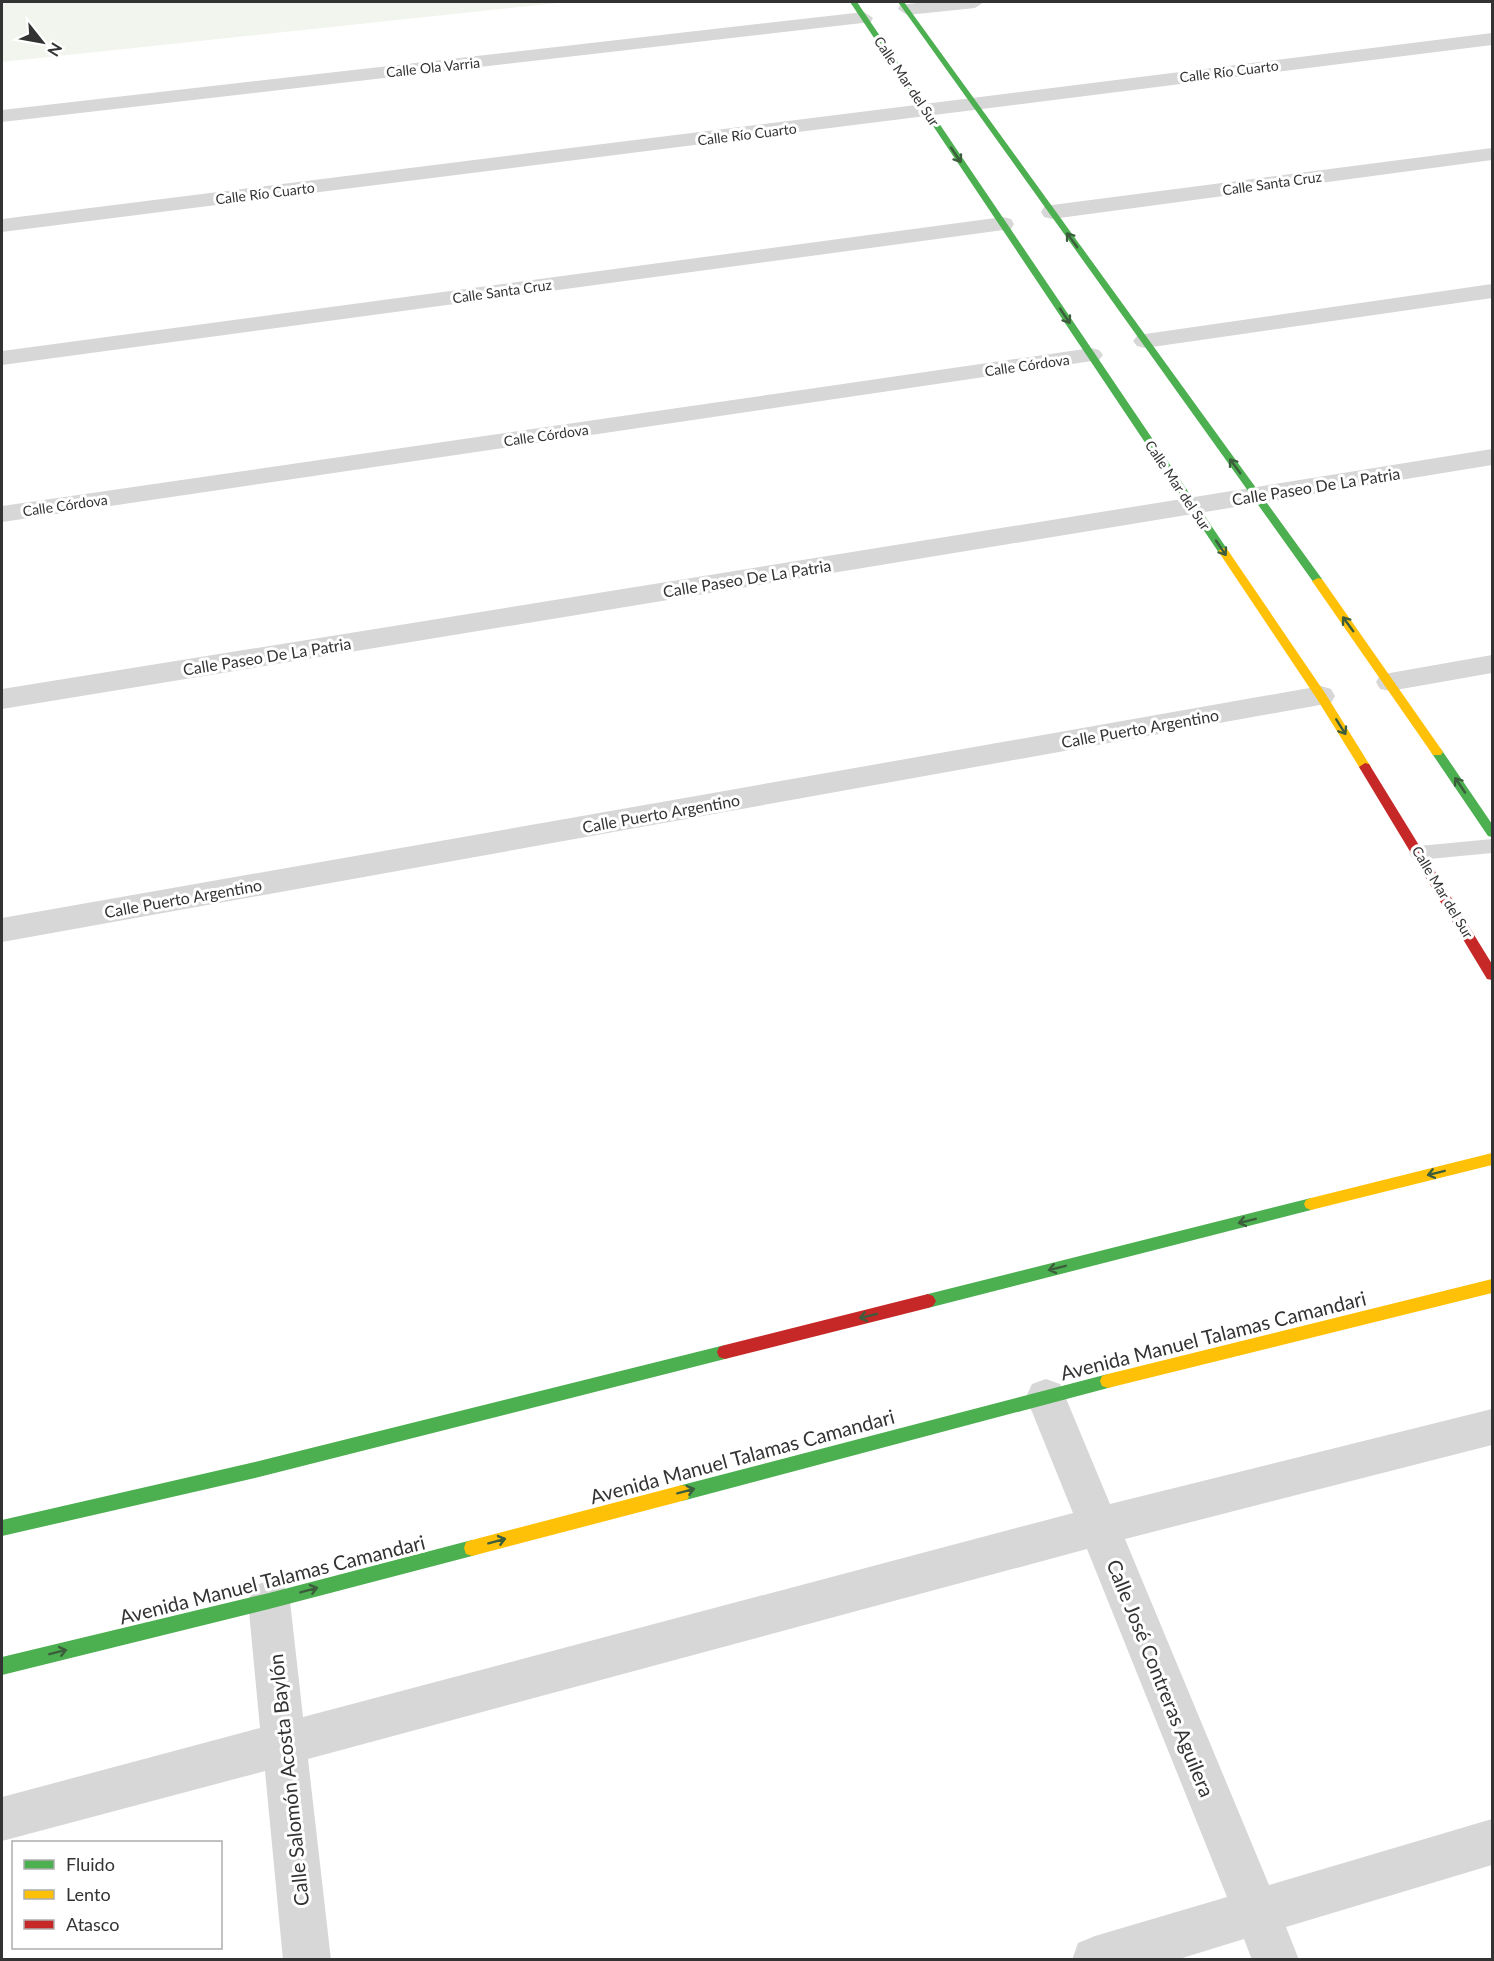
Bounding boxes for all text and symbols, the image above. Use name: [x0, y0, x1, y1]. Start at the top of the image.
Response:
north arrow: [12, 12, 72, 72]
street label: Calle Mar del Sur: [871, 33, 943, 129]
text: N: [44, 40, 67, 60]
street label: Calle Ola Varria: [385, 54, 481, 80]
street label: Calle Río Cuarto: [1179, 56, 1279, 85]
street label: Calle Río Cuarto: [697, 119, 797, 148]
one-way arrow: [950, 146, 962, 162]
street label: Calle Santa Cruz: [1221, 168, 1323, 198]
street label: Calle Río Cuarto: [215, 178, 315, 207]
one-way arrow: [1066, 232, 1078, 248]
street label: Calle Santa Cruz: [451, 276, 553, 306]
one-way arrow: [1058, 308, 1071, 325]
street label: Calle Córdova: [983, 351, 1071, 379]
street label: Calle Córdova: [502, 421, 590, 449]
street label: Calle Mar del Sur: [1142, 437, 1214, 533]
one-way arrow: [1229, 459, 1241, 475]
street label: Calle Paseo De La Patria: [1231, 463, 1401, 509]
street label: Calle Córdova: [21, 491, 109, 519]
one-way arrow: [1214, 539, 1227, 556]
street label: Calle Paseo De La Patria: [662, 555, 832, 601]
one-way arrow: [1342, 617, 1355, 633]
street label: Calle Paseo De La Patria: [182, 633, 352, 679]
street label: Calle Puerto Argentino: [1060, 705, 1220, 751]
one-way arrow: [1335, 718, 1347, 735]
one-way arrow: [1454, 777, 1466, 793]
street label: Calle Puerto Argentino: [581, 790, 741, 836]
street label: Calle Mar del Sur: [1409, 843, 1477, 941]
street label: Calle Puerto Argentino: [103, 875, 263, 921]
one-way arrow: [1427, 1168, 1446, 1180]
one-way arrow: [1237, 1215, 1256, 1227]
one-way arrow: [1048, 1263, 1067, 1275]
street label: Avenida Manuel Talamas Camandari: [1058, 1285, 1368, 1385]
one-way arrow: [859, 1310, 878, 1322]
street label: Avenida Manuel Talamas Camandari: [587, 1404, 897, 1508]
one-way arrow: [676, 1485, 695, 1496]
street label: Avenida Manuel Talamas Camandari: [117, 1529, 427, 1629]
one-way arrow: [487, 1534, 506, 1546]
street label: Calle José Contreras Aguilera: [1102, 1556, 1220, 1800]
one-way arrow: [299, 1584, 318, 1596]
one-way arrow: [49, 1646, 68, 1658]
street label: Calle Salomón Acosta Baylón: [263, 1653, 313, 1907]
legend: [12, 1841, 222, 1949]
text: Fluido: [66, 1853, 115, 1875]
text: Lento: [66, 1883, 111, 1905]
text: Atasco: [66, 1913, 119, 1935]

